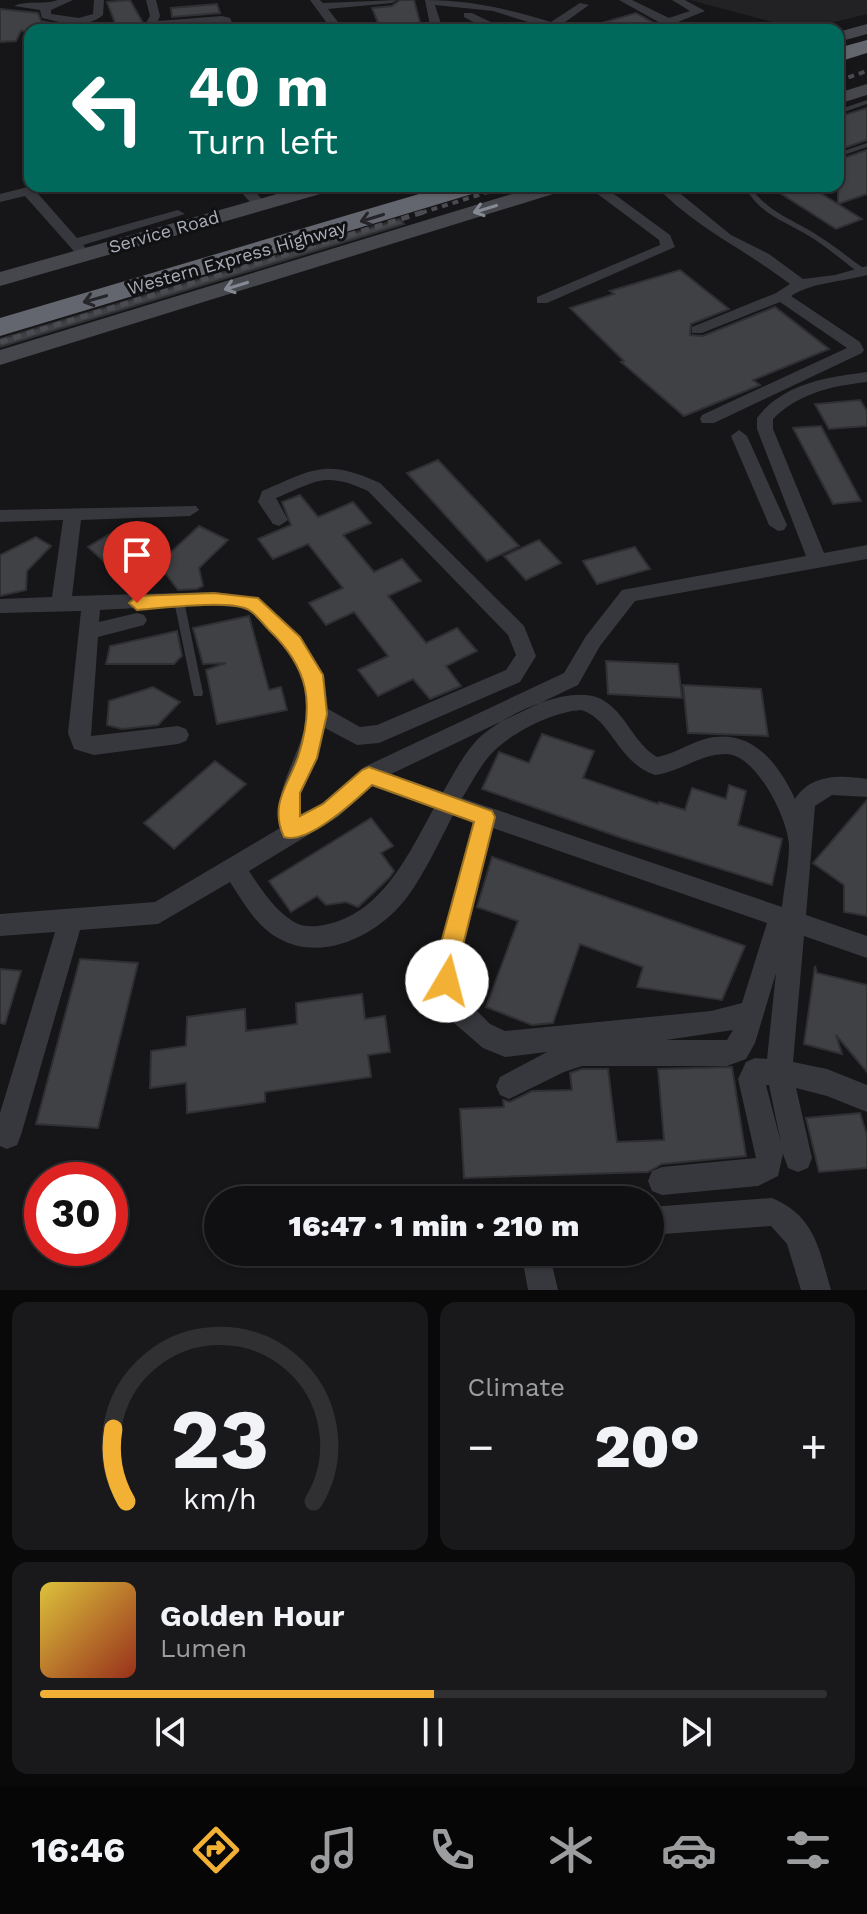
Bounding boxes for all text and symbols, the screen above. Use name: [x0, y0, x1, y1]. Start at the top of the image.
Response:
text: 40 m: [188, 54, 329, 120]
icon: left: [56, 56, 160, 160]
text: Turn left: [188, 121, 338, 163]
one-way arrow: [472, 202, 498, 217]
street label: Service Road: [106, 206, 222, 257]
one-way arrow: [359, 211, 384, 226]
street label: Western Express Highway: [125, 216, 349, 299]
one-way arrow: [224, 280, 249, 294]
one-way arrow: [83, 292, 109, 307]
pin: [103, 521, 171, 603]
icon: arrive: [115, 533, 159, 577]
position arrow: [405, 939, 489, 1023]
speed limit sign: 30: [24, 1162, 128, 1266]
text: 16:47 · 1 min · 210 m: [289, 1208, 579, 1243]
text: Climate: [468, 1372, 565, 1402]
text: 23: [170, 1391, 269, 1488]
text: 20°: [594, 1411, 700, 1482]
text: −: [468, 1421, 494, 1473]
text: +: [800, 1421, 827, 1473]
text: km/h: [183, 1482, 257, 1516]
text: Golden Hour: [160, 1598, 344, 1633]
text: Lumen: [160, 1633, 247, 1663]
icon: previous: [149, 1710, 193, 1754]
icon: pause: [411, 1710, 455, 1754]
icon: next: [674, 1710, 718, 1754]
icon: directions: [188, 1822, 244, 1878]
icon: music: [306, 1822, 362, 1878]
icon: phone: [424, 1822, 480, 1878]
icon: climate: [543, 1822, 599, 1878]
icon: car: [661, 1822, 717, 1878]
icon: filters: [780, 1822, 836, 1878]
text: 16:46: [31, 1829, 125, 1871]

